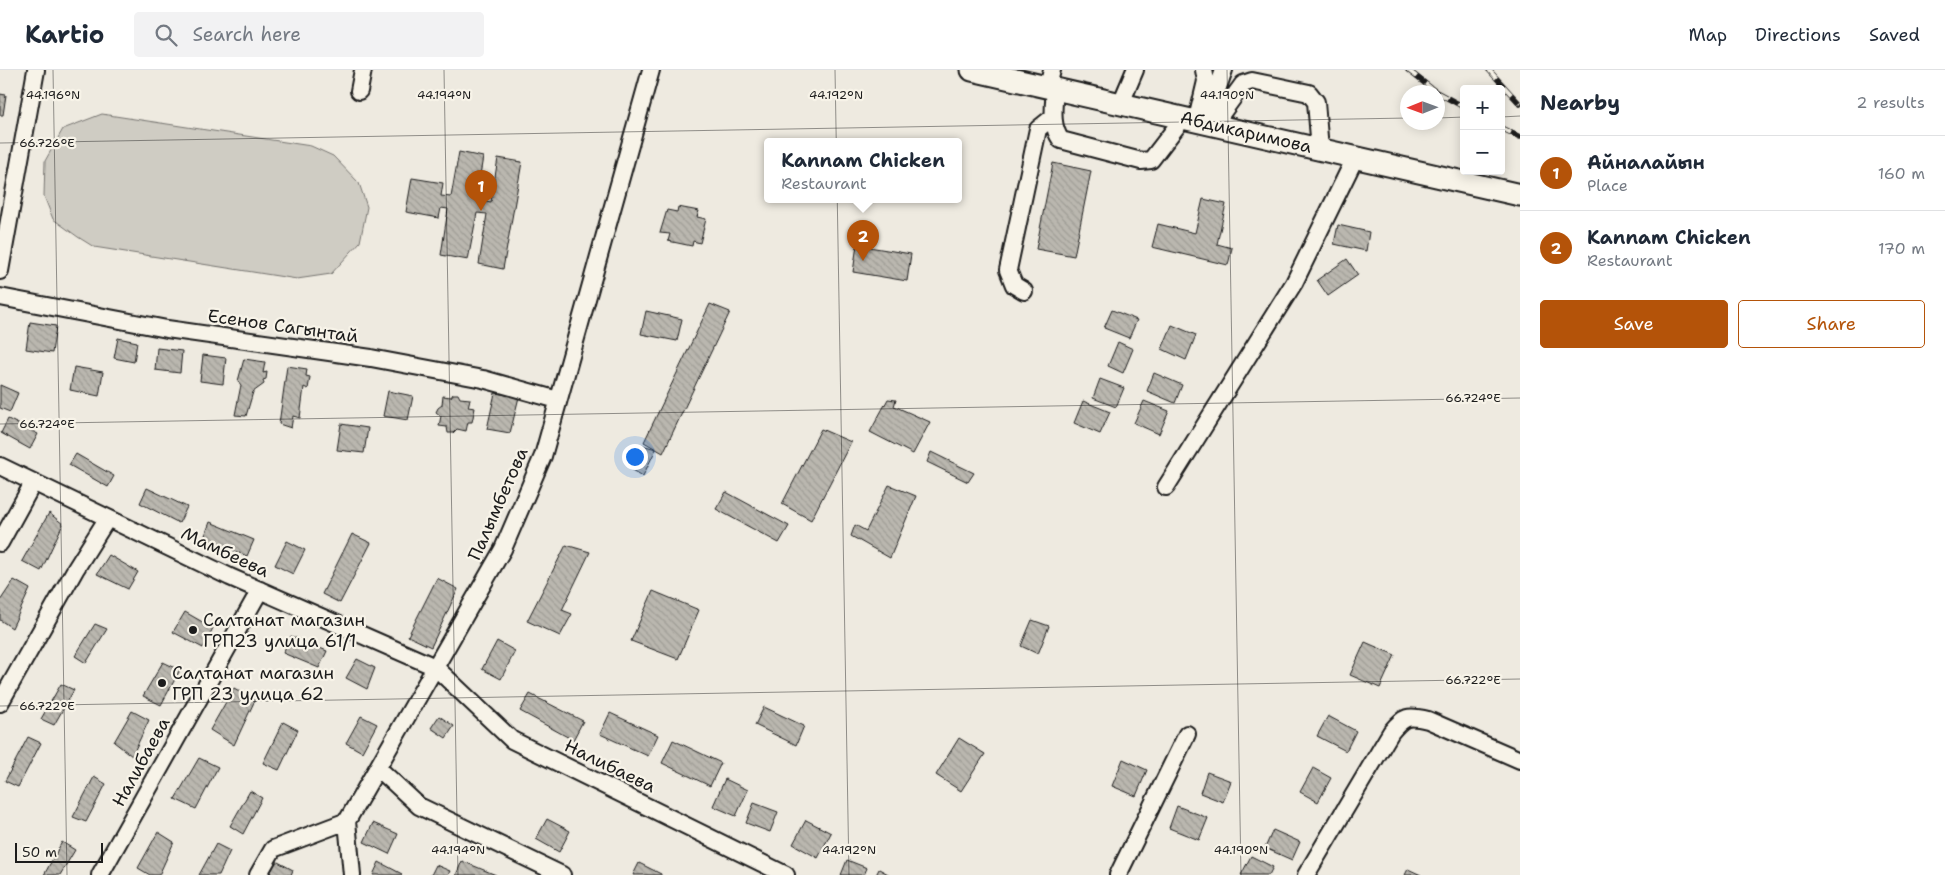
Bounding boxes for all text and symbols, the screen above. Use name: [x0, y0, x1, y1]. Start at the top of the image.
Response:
search box: [134, 12, 484, 57]
text: Kartio: [25, 19, 104, 51]
icon: search: [152, 21, 180, 49]
text: Search here: [192, 22, 301, 47]
text: Map: [1689, 23, 1727, 47]
text: Directions: [1755, 23, 1841, 47]
text: Saved: [1869, 23, 1920, 47]
north arrow: [1400, 85, 1445, 130]
map controls: [1460, 85, 1505, 175]
button: +: [1460, 85, 1505, 130]
text: 44.196°N: [26, 87, 80, 103]
text: 44.194°N: [417, 87, 471, 103]
text: 44.192°N: [809, 87, 863, 103]
text: 44.190°N: [1200, 87, 1254, 103]
text: Nearby: [1540, 89, 1620, 117]
text: 2 results: [1856, 92, 1925, 113]
street label: Абдикаримова: [1178, 105, 1314, 159]
button: −: [1460, 130, 1505, 175]
text: 66.726°E: [19, 135, 75, 151]
popup: [764, 138, 962, 203]
text: Kannam Chicken: [781, 148, 945, 173]
text: Айналайын: [1587, 150, 1705, 175]
text: 1: [1552, 163, 1560, 184]
text: 160 m: [1878, 163, 1925, 184]
pin: 1: [465, 170, 497, 211]
text: Restaurant: [781, 173, 867, 194]
text: Place: [1587, 175, 1628, 196]
pin: 2: [847, 220, 879, 261]
text: Kannam Chicken: [1587, 225, 1751, 250]
text: 2: [1550, 238, 1562, 259]
text: 170 m: [1878, 238, 1925, 259]
text: Restaurant: [1587, 250, 1673, 271]
button: Save: [1540, 300, 1728, 348]
button: Share: [1738, 300, 1925, 348]
street label: Есенов Сагынтай: [206, 304, 360, 348]
text: 66.724°E: [1445, 390, 1501, 406]
text: 66.724°E: [19, 416, 75, 432]
street label: Палымбетова: [462, 444, 534, 564]
your location: [622, 444, 648, 470]
street label: Мамбеева: [177, 521, 273, 583]
place label: Салтанат магазин ГРП23 улица 61/1: [203, 608, 365, 653]
marker: Салтанат магазин ГРП23 улица 61/1: [187, 624, 199, 636]
place label: Салтанат магазин ГРП 23 улица 62: [172, 661, 334, 706]
text: 66.722°E: [1445, 672, 1501, 688]
marker: Салтанат магазин ГРП 23 улица 62: [156, 677, 168, 689]
text: 66.722°E: [19, 698, 75, 714]
street label: Налибаева: [107, 713, 175, 811]
street label: Налибаева: [560, 734, 660, 798]
scale bar: [15, 840, 102, 863]
text: 44.194°N: [431, 842, 485, 858]
text: 44.192°N: [822, 842, 876, 858]
text: 44.190°N: [1214, 842, 1268, 858]
text: 50 m: [22, 843, 57, 861]

